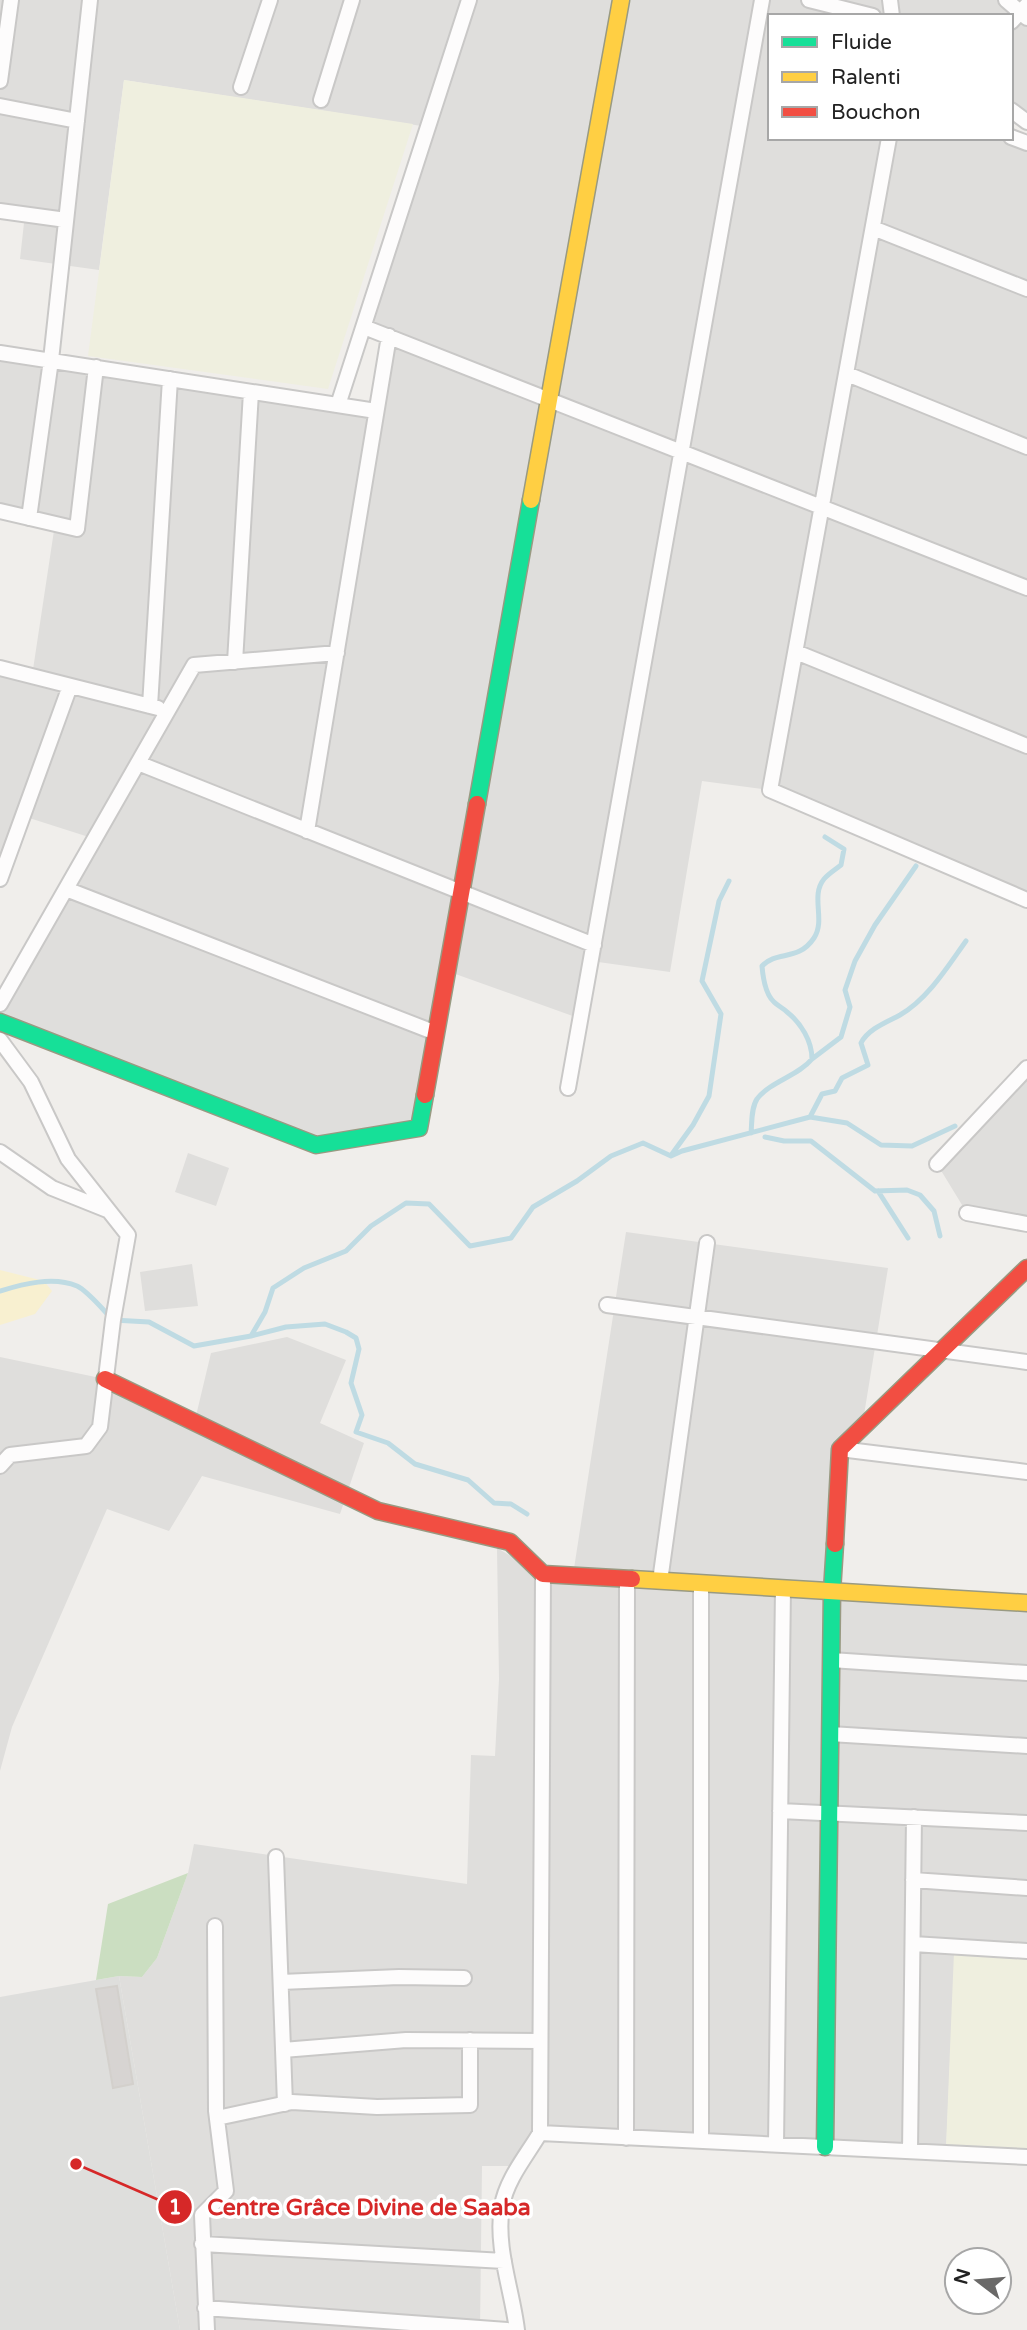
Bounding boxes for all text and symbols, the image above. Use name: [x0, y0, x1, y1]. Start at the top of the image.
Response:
legend: [768, 14, 1013, 140]
text: Fluide: [831, 30, 892, 55]
text: Ralenti: [831, 65, 901, 90]
text: Bouchon: [831, 100, 921, 125]
callout: Centre Grâce Divine de Saaba: [158, 2185, 544, 2229]
text: Centre Grâce Divine de Saaba: [207, 2194, 531, 2222]
text: 1: [168, 2195, 182, 2220]
north arrow: [943, 2246, 1013, 2316]
text: N: [950, 2266, 975, 2287]

